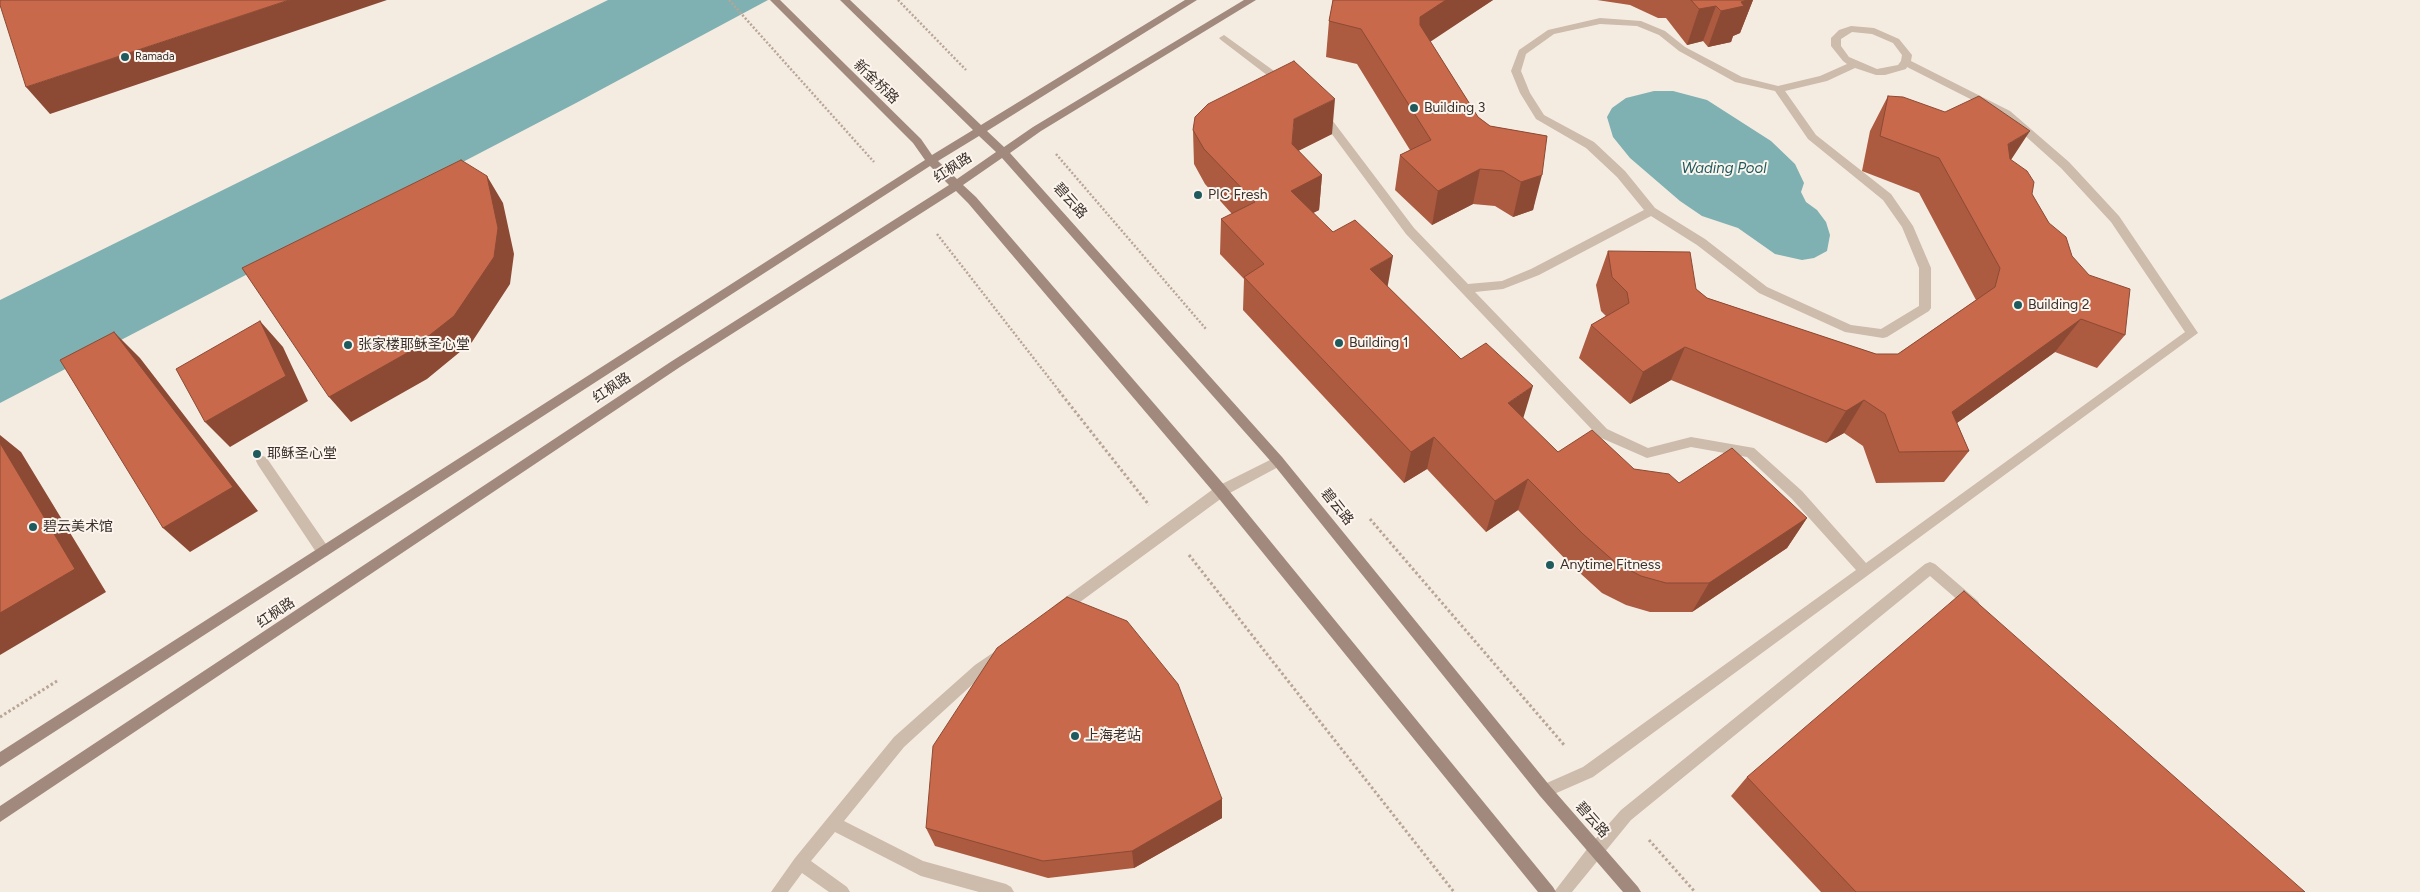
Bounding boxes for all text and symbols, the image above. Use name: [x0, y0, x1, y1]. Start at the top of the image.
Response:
place label: Ramada: [135, 50, 175, 64]
marker: Ramada: [119, 51, 131, 63]
street label: 新金桥路: [850, 57, 902, 107]
place label: Building 3: [1424, 100, 1485, 116]
marker: Building 3: [1408, 102, 1420, 114]
street label: 红枫路: [931, 150, 975, 186]
water label: Wading Pool: [1681, 160, 1767, 178]
street label: 碧云路: [1050, 180, 1090, 222]
place label: PIC Fresh: [1208, 187, 1268, 203]
marker: PIC Fresh: [1192, 189, 1204, 201]
place label: Building 2: [2028, 297, 2089, 313]
marker: Building 2: [2012, 299, 2024, 311]
place label: Building 1: [1349, 335, 1408, 351]
place label: 张家楼耶稣圣心堂: [358, 337, 470, 353]
marker: Building 1: [1333, 337, 1345, 349]
marker: 张家楼耶稣圣心堂: [342, 339, 354, 351]
street label: 红枫路: [590, 369, 634, 407]
place label: 耶稣圣心堂: [267, 446, 337, 462]
marker: 耶稣圣心堂: [251, 448, 263, 460]
street label: 碧云路: [1317, 485, 1357, 529]
place label: 碧云美术馆: [43, 519, 113, 535]
marker: 碧云美术馆: [27, 521, 39, 533]
place label: Anytime Fitness: [1560, 557, 1661, 573]
marker: Anytime Fitness: [1544, 559, 1556, 571]
street label: 红枫路: [254, 594, 298, 632]
place label: 上海老站: [1085, 728, 1141, 744]
marker: 上海老站: [1069, 730, 1081, 742]
street label: 碧云路: [1572, 799, 1612, 841]

